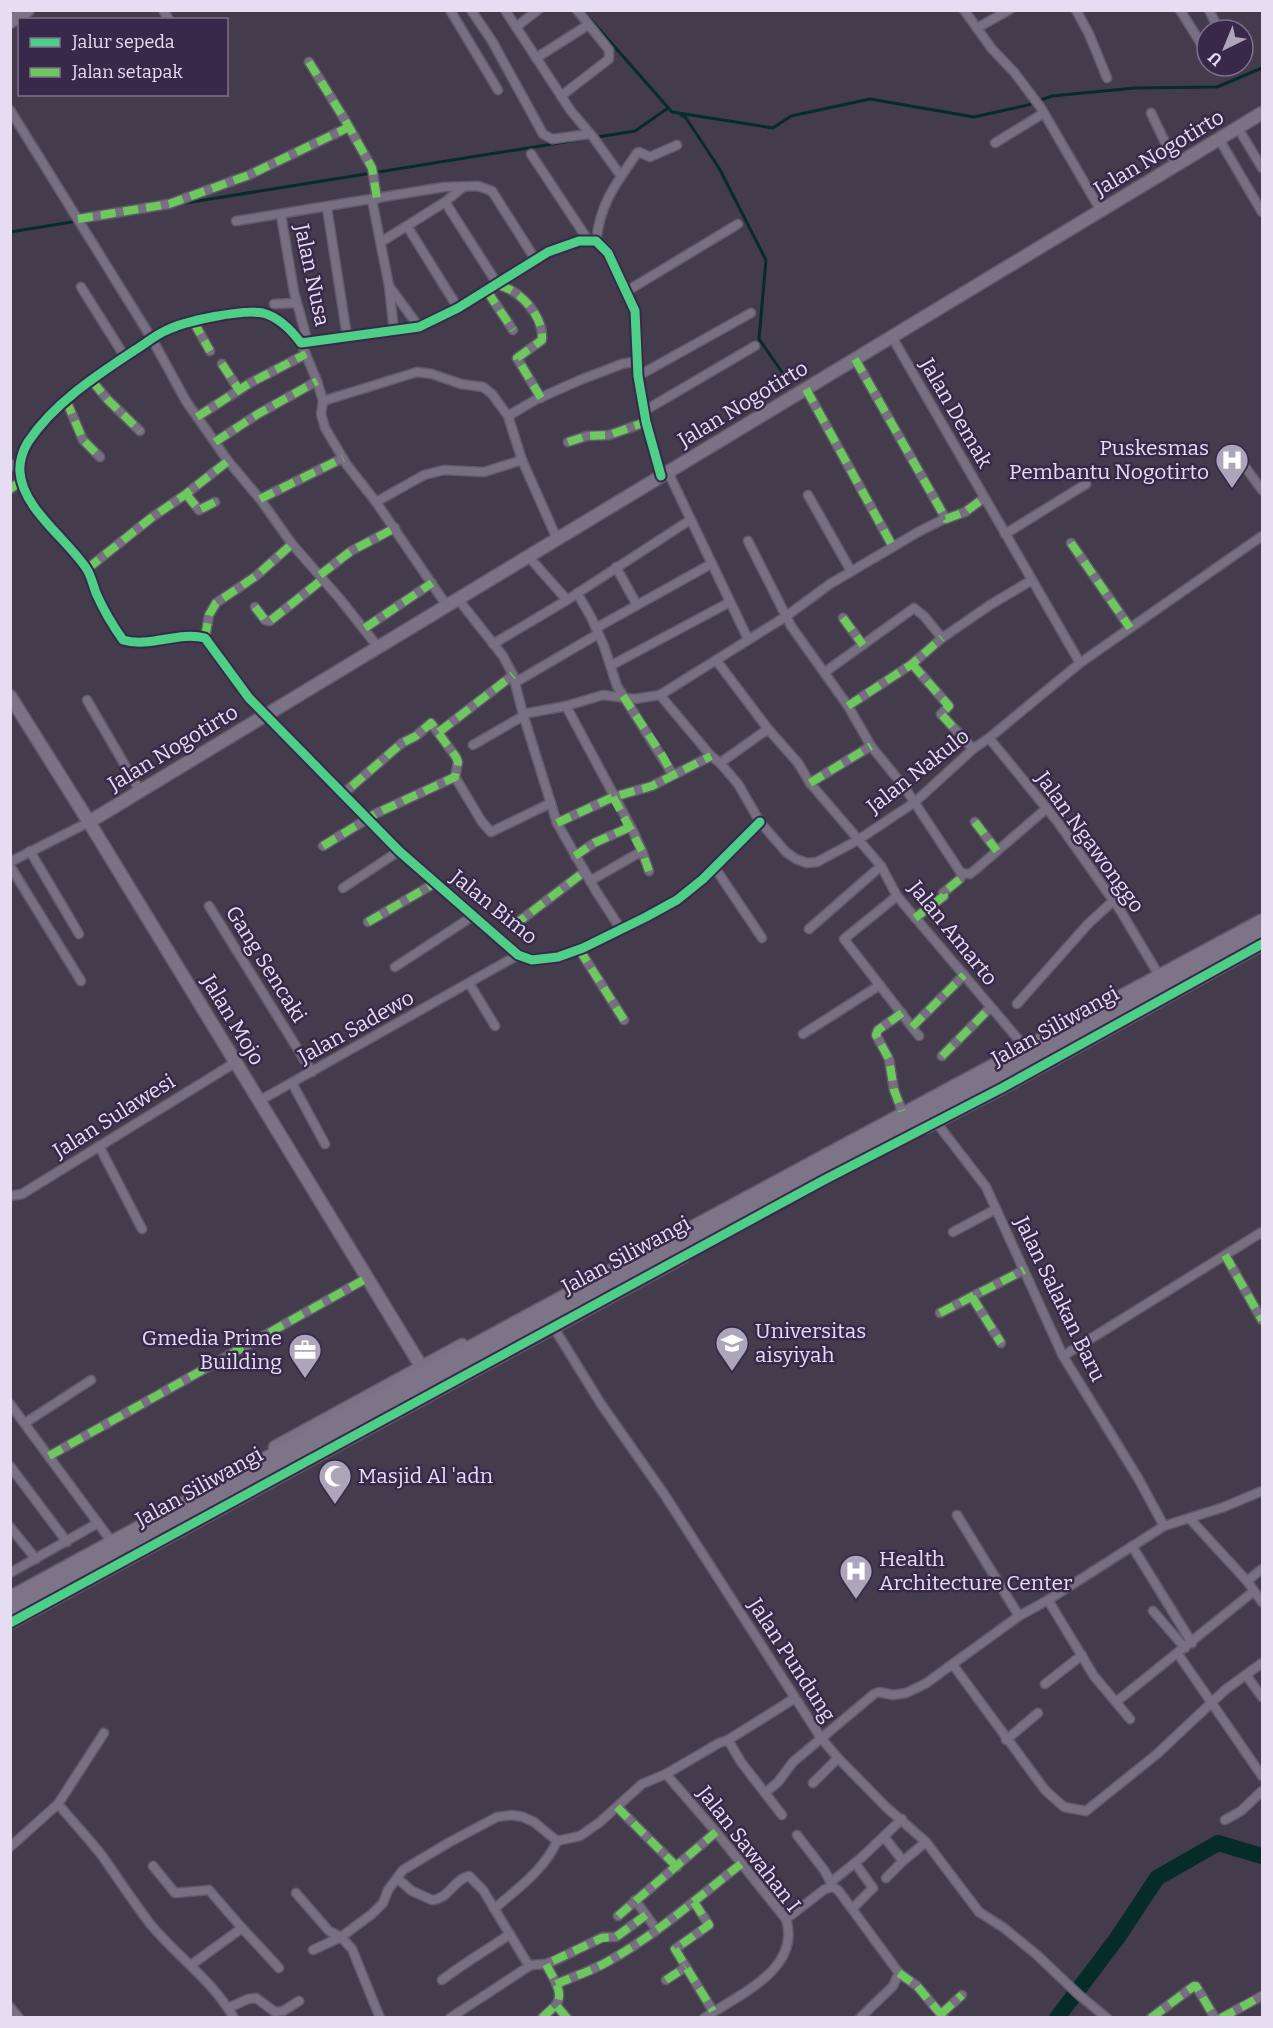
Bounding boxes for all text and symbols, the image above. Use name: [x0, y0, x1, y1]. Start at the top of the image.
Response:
legend: [18, 18, 228, 96]
north arrow: [1195, 18, 1255, 78]
text: Jalur sepeda: [71, 31, 175, 53]
text: U: [1204, 48, 1226, 70]
text: Jalan setapak: [71, 61, 183, 83]
street label: Jalan Nogotirto: [1088, 104, 1229, 203]
street label: Jalan Nusa: [288, 220, 336, 329]
street label: Jalan Demak: [914, 353, 998, 473]
street label: Jalan Nogotirto: [672, 355, 813, 454]
place label: Puskesmas Pembantu Nogotirto: [1009, 435, 1209, 485]
hospital icon: Puskesmas Pembantu Nogotirto: [1214, 442, 1250, 489]
street label: Jalan Nogotirto: [102, 699, 243, 798]
street label: Jalan Nakulo: [861, 723, 975, 820]
street label: Jalan Ngawonggo: [1029, 765, 1150, 918]
street label: Jalan Bimo: [445, 863, 543, 950]
street label: Jalan Amarto: [902, 875, 1003, 991]
street label: Gang Sencaki: [220, 901, 312, 1027]
street label: Jalan Mojo: [195, 969, 270, 1070]
street label: Jalan Siliwangi: [986, 980, 1123, 1072]
street label: Jalan Sadewo: [293, 985, 418, 1070]
street label: Jalan Sulawesi: [47, 1068, 180, 1164]
street label: Jalan Siliwangi: [556, 1210, 695, 1300]
street label: Jalan Salakan Baru: [1008, 1211, 1111, 1386]
place label: Universitas aisyiyah: [755, 1318, 866, 1368]
place label: Gmedia Prime Building: [142, 1325, 282, 1375]
school or university icon: Universitas aisyiyah: [714, 1325, 750, 1372]
office icon: Gmedia Prime Building: [287, 1332, 323, 1379]
street label: Jalan Siliwangi: [130, 1441, 267, 1533]
mosque icon: Masjid Al 'adn: [317, 1458, 353, 1505]
place label: Masjid Al 'adn: [358, 1463, 493, 1489]
place label: Health Architecture Center: [879, 1546, 1072, 1596]
hospital icon: Health Architecture Center: [838, 1553, 874, 1600]
street label: Jalan Pundung: [742, 1593, 842, 1727]
street label: Jalan Sawahan I: [691, 1780, 806, 1917]

